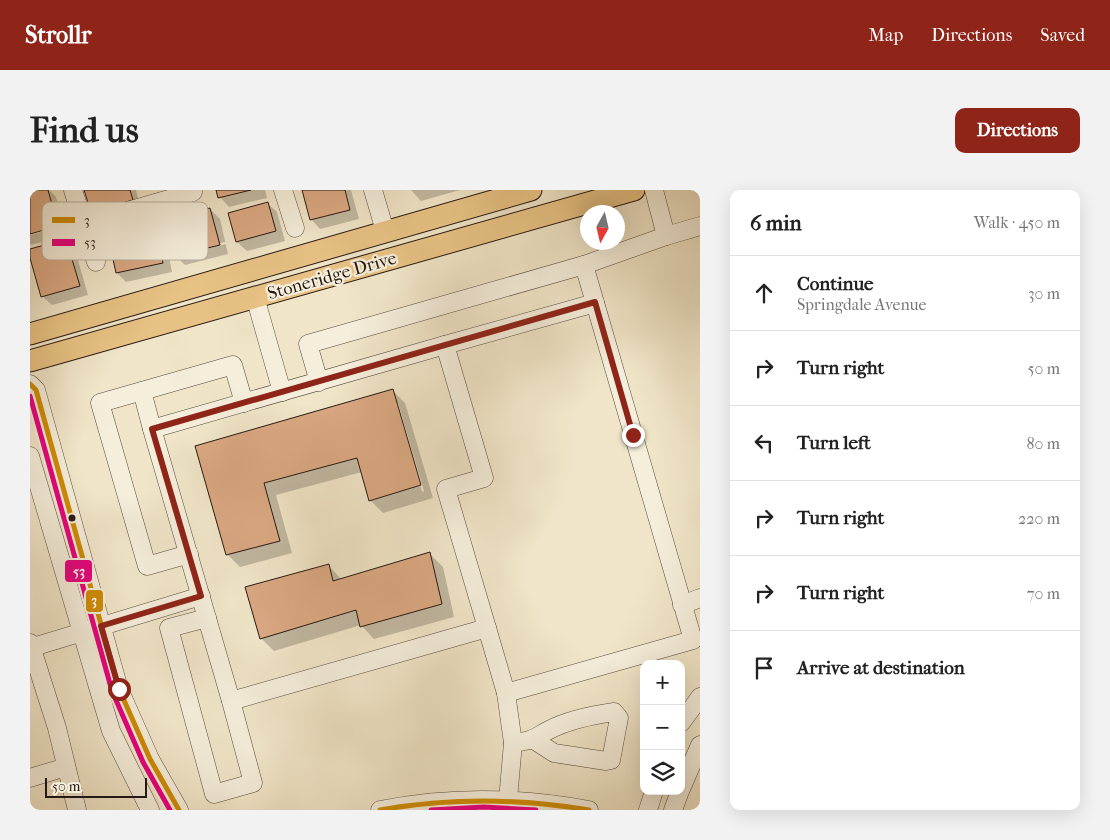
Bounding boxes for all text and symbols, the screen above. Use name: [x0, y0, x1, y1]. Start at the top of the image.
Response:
text: Strollr: [25, 21, 92, 49]
text: Map: [869, 25, 903, 46]
text: Directions: [931, 25, 1012, 46]
text: Saved: [1040, 25, 1085, 46]
button: Directions: [955, 108, 1080, 153]
text: Find us: [30, 110, 139, 151]
legend: [42, 202, 208, 260]
north arrow: [580, 205, 625, 250]
text: 6 min: [750, 211, 802, 235]
text: 3: [84, 212, 90, 229]
text: Walk · 450 m: [974, 213, 1060, 232]
text: 53: [84, 234, 96, 251]
street label: Stoneridge Drive: [265, 248, 399, 304]
text: Continue: [797, 273, 873, 295]
icon: ahead: [750, 279, 778, 307]
text: 30 m: [1028, 284, 1060, 303]
text: Springdale Avenue: [797, 295, 927, 314]
icon: right: [750, 354, 778, 382]
text: Turn right: [797, 357, 884, 379]
text: 50 m: [1028, 359, 1060, 378]
route end: [622, 424, 645, 447]
icon: left: [750, 429, 778, 457]
text: Turn left: [797, 432, 871, 454]
text: 80 m: [1026, 434, 1060, 453]
icon: right: [750, 504, 778, 532]
text: Turn right: [797, 507, 884, 529]
text: 220 m: [1018, 509, 1060, 528]
unlabelled marker: [67, 513, 77, 523]
line badge: 53: [64, 559, 93, 583]
text: 53: [73, 563, 85, 580]
icon: right: [750, 579, 778, 607]
text: Turn right: [797, 582, 884, 604]
text: 70 m: [1027, 584, 1060, 603]
line badge: 3: [85, 589, 104, 613]
text: 3: [91, 592, 97, 609]
icon: arrive: [750, 654, 778, 682]
text: Arrive at destination: [797, 657, 965, 679]
map controls: [640, 660, 685, 795]
button: +: [640, 660, 685, 705]
route start: [108, 678, 131, 701]
button: −: [640, 705, 685, 750]
button: layers: [640, 750, 685, 795]
scale bar: [45, 775, 148, 798]
text: 50 m: [52, 778, 80, 795]

